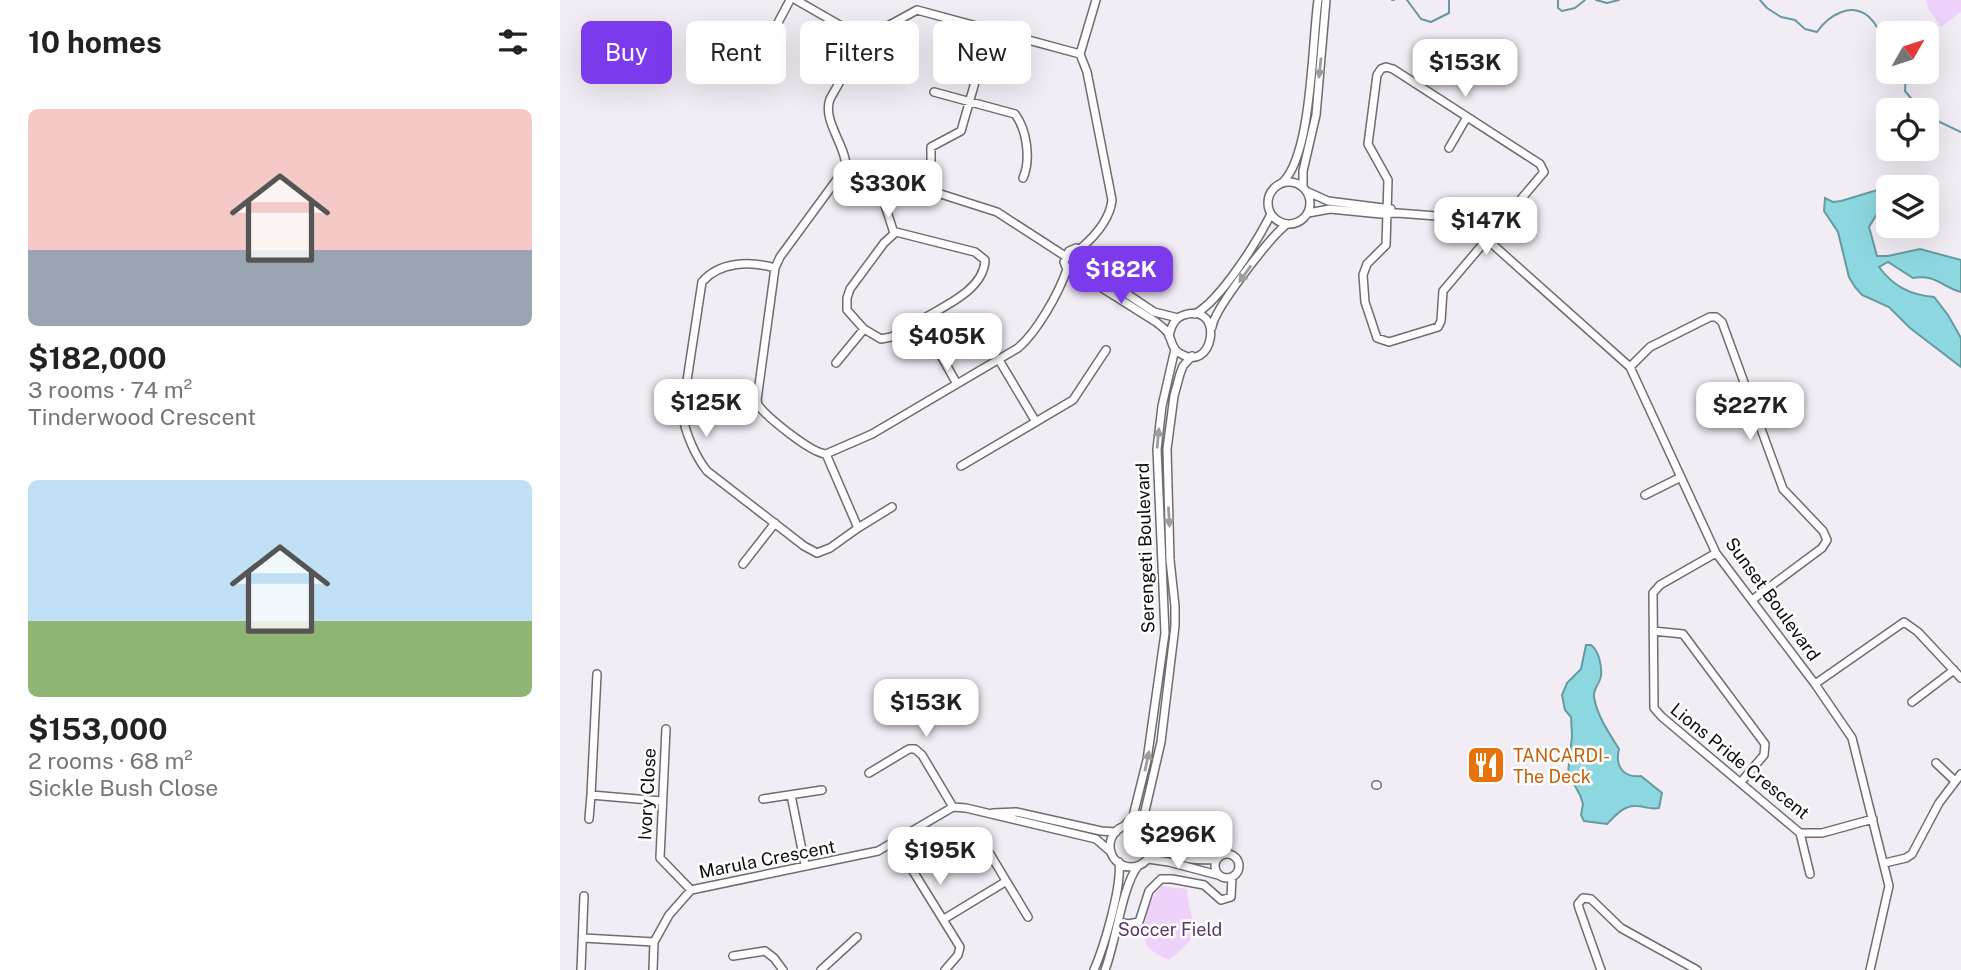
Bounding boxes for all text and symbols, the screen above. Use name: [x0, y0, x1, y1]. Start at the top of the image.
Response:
chip: Buy: [581, 21, 672, 84]
chip: Rent: [686, 21, 786, 84]
chip: Filters: [800, 21, 919, 84]
chip: New: [933, 21, 1031, 84]
north arrow: [1876, 21, 1939, 84]
map controls: [1876, 21, 1939, 238]
icon: filters: [494, 23, 532, 61]
text: 10 homes: [28, 24, 162, 60]
pin: $153K: [1416, 40, 1514, 99]
text: $153K: [1429, 48, 1501, 75]
one-way arrow: [1315, 57, 1326, 79]
button: locate: [1876, 98, 1939, 161]
icon: home: [217, 155, 343, 281]
pin: $330K: [839, 160, 937, 220]
text: $330K: [849, 169, 927, 196]
button: layers: [1876, 175, 1939, 238]
pin: $147K: [1437, 198, 1535, 257]
text: $147K: [1450, 206, 1522, 233]
pin: $182K: [1072, 246, 1170, 306]
text: $182K: [1085, 255, 1157, 282]
one-way arrow: [1238, 265, 1252, 283]
pin: $405K: [898, 314, 996, 373]
text: $405K: [908, 322, 986, 349]
text: $182,000: [28, 340, 167, 376]
text: 3 rooms · 74 m²: [28, 376, 192, 403]
pin: $125K: [657, 380, 755, 439]
pin: $227K: [1701, 382, 1799, 442]
text: $125K: [670, 388, 742, 415]
text: $227K: [1712, 391, 1788, 418]
text: Tinderwood Crescent: [28, 403, 256, 430]
one-way arrow: [1153, 426, 1164, 448]
street label: Serengeti Boulevard: [1132, 462, 1158, 634]
one-way arrow: [1163, 506, 1174, 528]
icon: home: [217, 526, 343, 652]
street label: Sunset Boulevard: [1721, 533, 1825, 665]
pin: $153K: [877, 680, 975, 739]
text: $153K: [890, 688, 962, 715]
street label: Lions Pride Crescent: [1666, 699, 1814, 823]
text: $153,000: [28, 711, 168, 747]
restaurant icon: TANCARDI- The Deck: [1465, 744, 1507, 786]
place label: TANCARDI- The Deck: [1513, 745, 1610, 787]
text: 2 rooms · 68 m²: [28, 747, 193, 774]
street label: Ivory Close: [634, 747, 660, 841]
one-way arrow: [1141, 750, 1152, 772]
text: Sickle Bush Close: [28, 774, 218, 801]
pin: $296K: [1129, 812, 1227, 871]
text: $296K: [1139, 820, 1217, 847]
pin: $195K: [891, 828, 989, 887]
street label: Marula Crescent: [697, 835, 837, 883]
text: $195K: [904, 836, 976, 863]
park label: Soccer Field: [1118, 919, 1222, 940]

